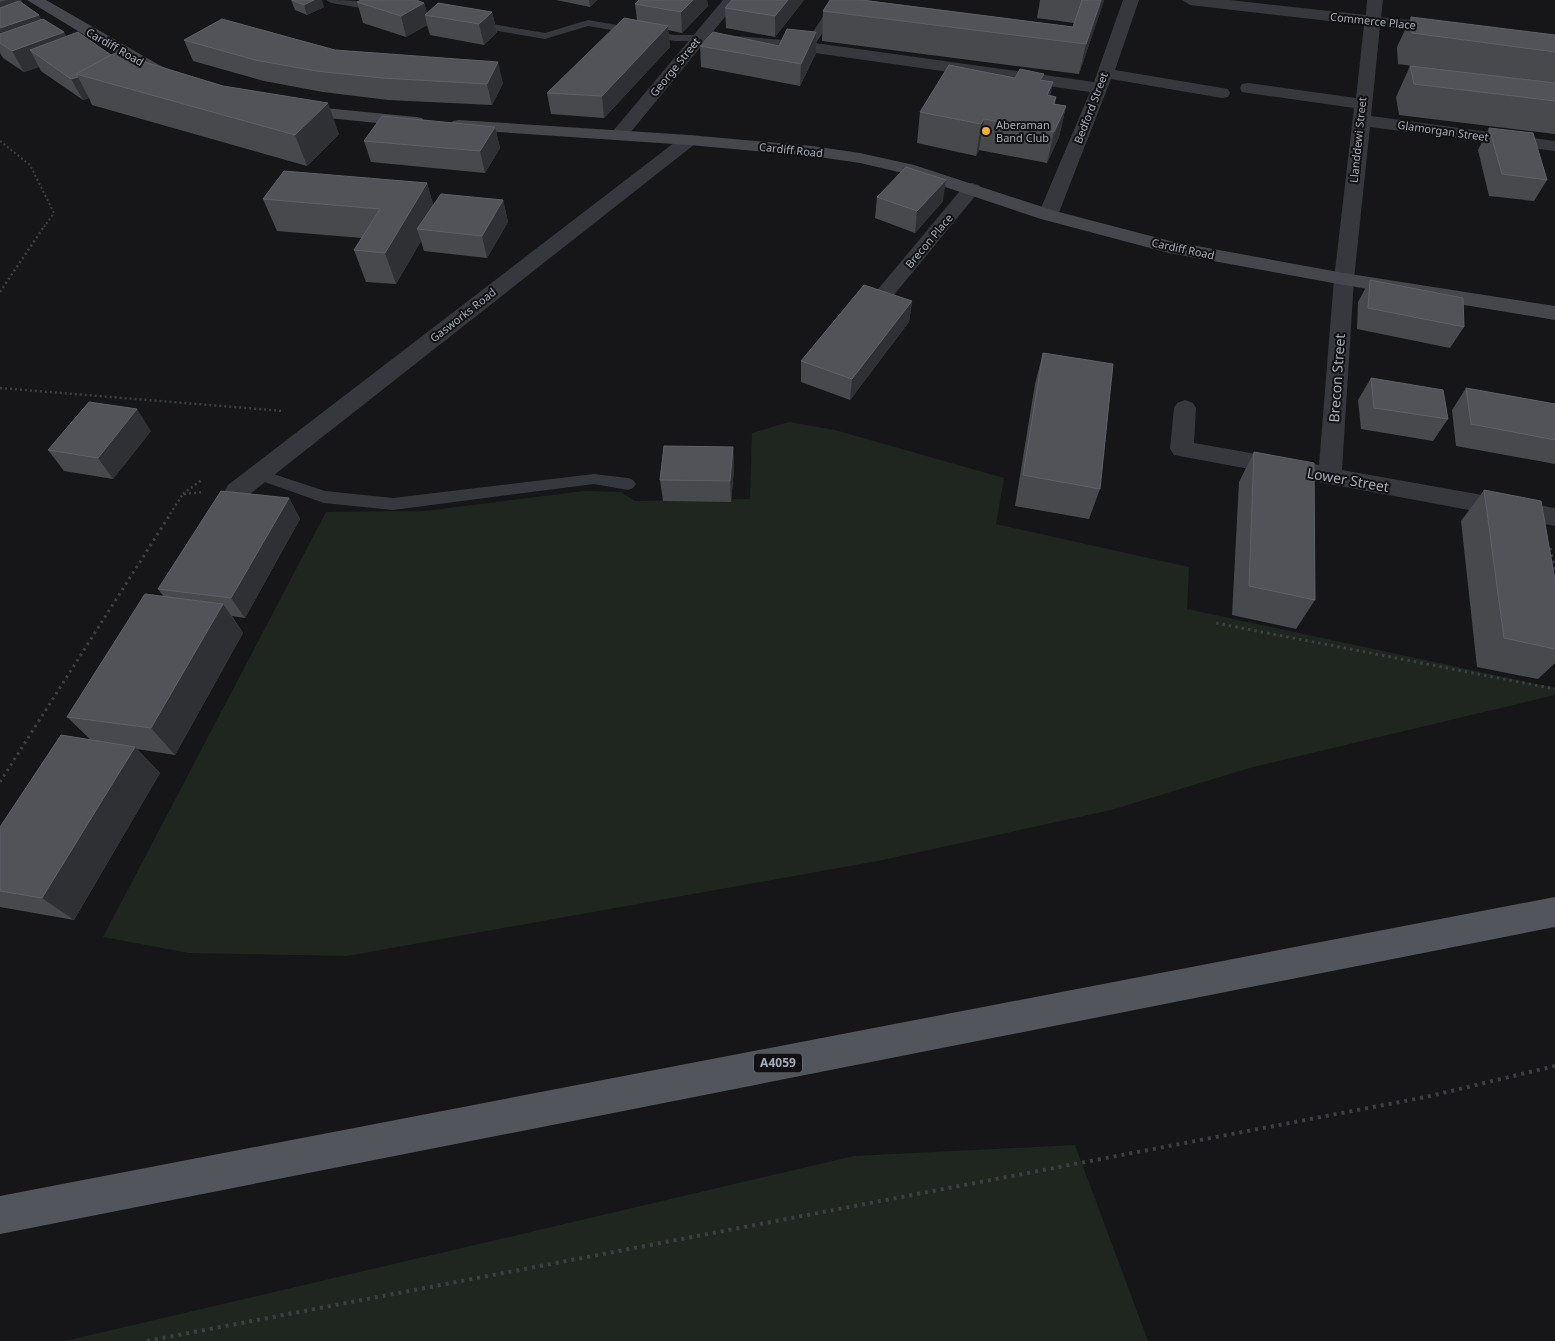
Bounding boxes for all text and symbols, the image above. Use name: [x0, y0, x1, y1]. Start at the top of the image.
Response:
street label: Commerce Place: [1329, 9, 1417, 32]
street label: Cardiff Road: [84, 24, 147, 69]
street label: George Street: [646, 34, 703, 99]
street label: Bedford Street: [1070, 70, 1111, 146]
street label: Llanddewi Street: [1346, 96, 1369, 184]
place label: Aberaman Band Club: [996, 117, 1050, 145]
street label: Glamorgan Street: [1397, 117, 1490, 144]
marker: Aberaman Band Club: [980, 125, 992, 137]
street label: Cardiff Road: [758, 139, 824, 160]
street label: Brecon Place: [902, 210, 956, 271]
street label: Cardiff Road: [1150, 235, 1216, 262]
street label: Gasworks Road: [427, 284, 499, 345]
street label: Brecon Street: [1324, 333, 1349, 423]
street label: Lower Street: [1306, 463, 1391, 496]
road number: A4059: [754, 1054, 802, 1072]

